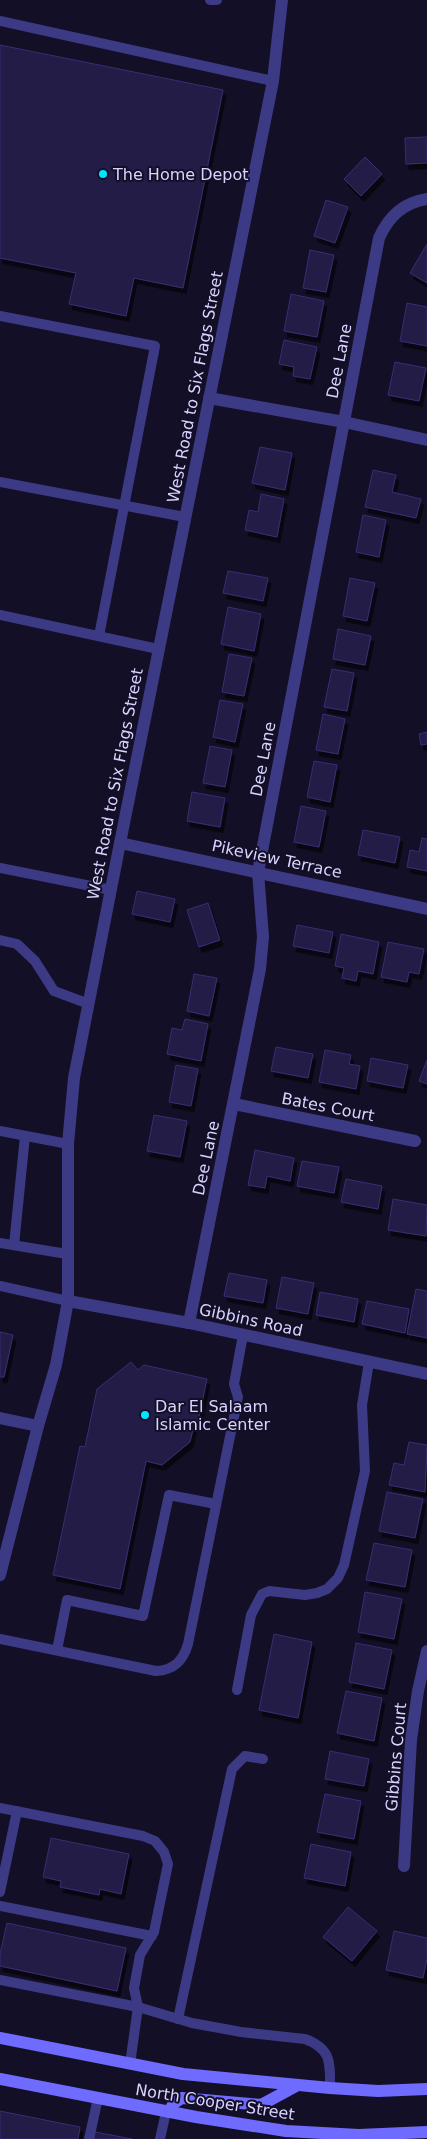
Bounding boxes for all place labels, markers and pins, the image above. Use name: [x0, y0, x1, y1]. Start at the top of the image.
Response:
place label: The Home Depot: [112, 165, 249, 184]
marker: The Home Depot: [97, 168, 109, 180]
place label: Dar El Salaam Islamic Center: [155, 1397, 270, 1434]
marker: Dar El Salaam Islamic Center: [139, 1409, 151, 1421]

